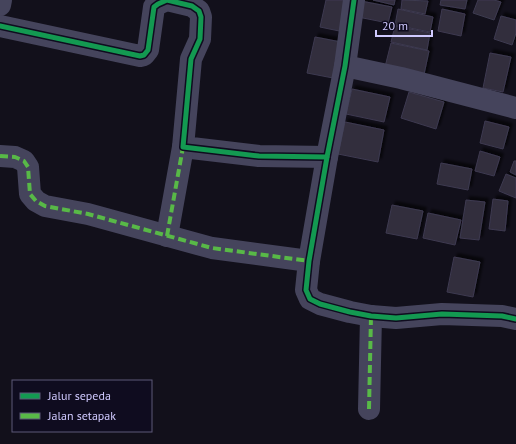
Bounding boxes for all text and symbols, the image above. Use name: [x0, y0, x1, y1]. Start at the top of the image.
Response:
scale bar: [376, 12, 432, 38]
text: 20 m: [382, 18, 408, 33]
legend: [12, 380, 152, 432]
text: Jalur sepeda: [47, 388, 111, 403]
text: Jalan setapak: [47, 408, 116, 423]

